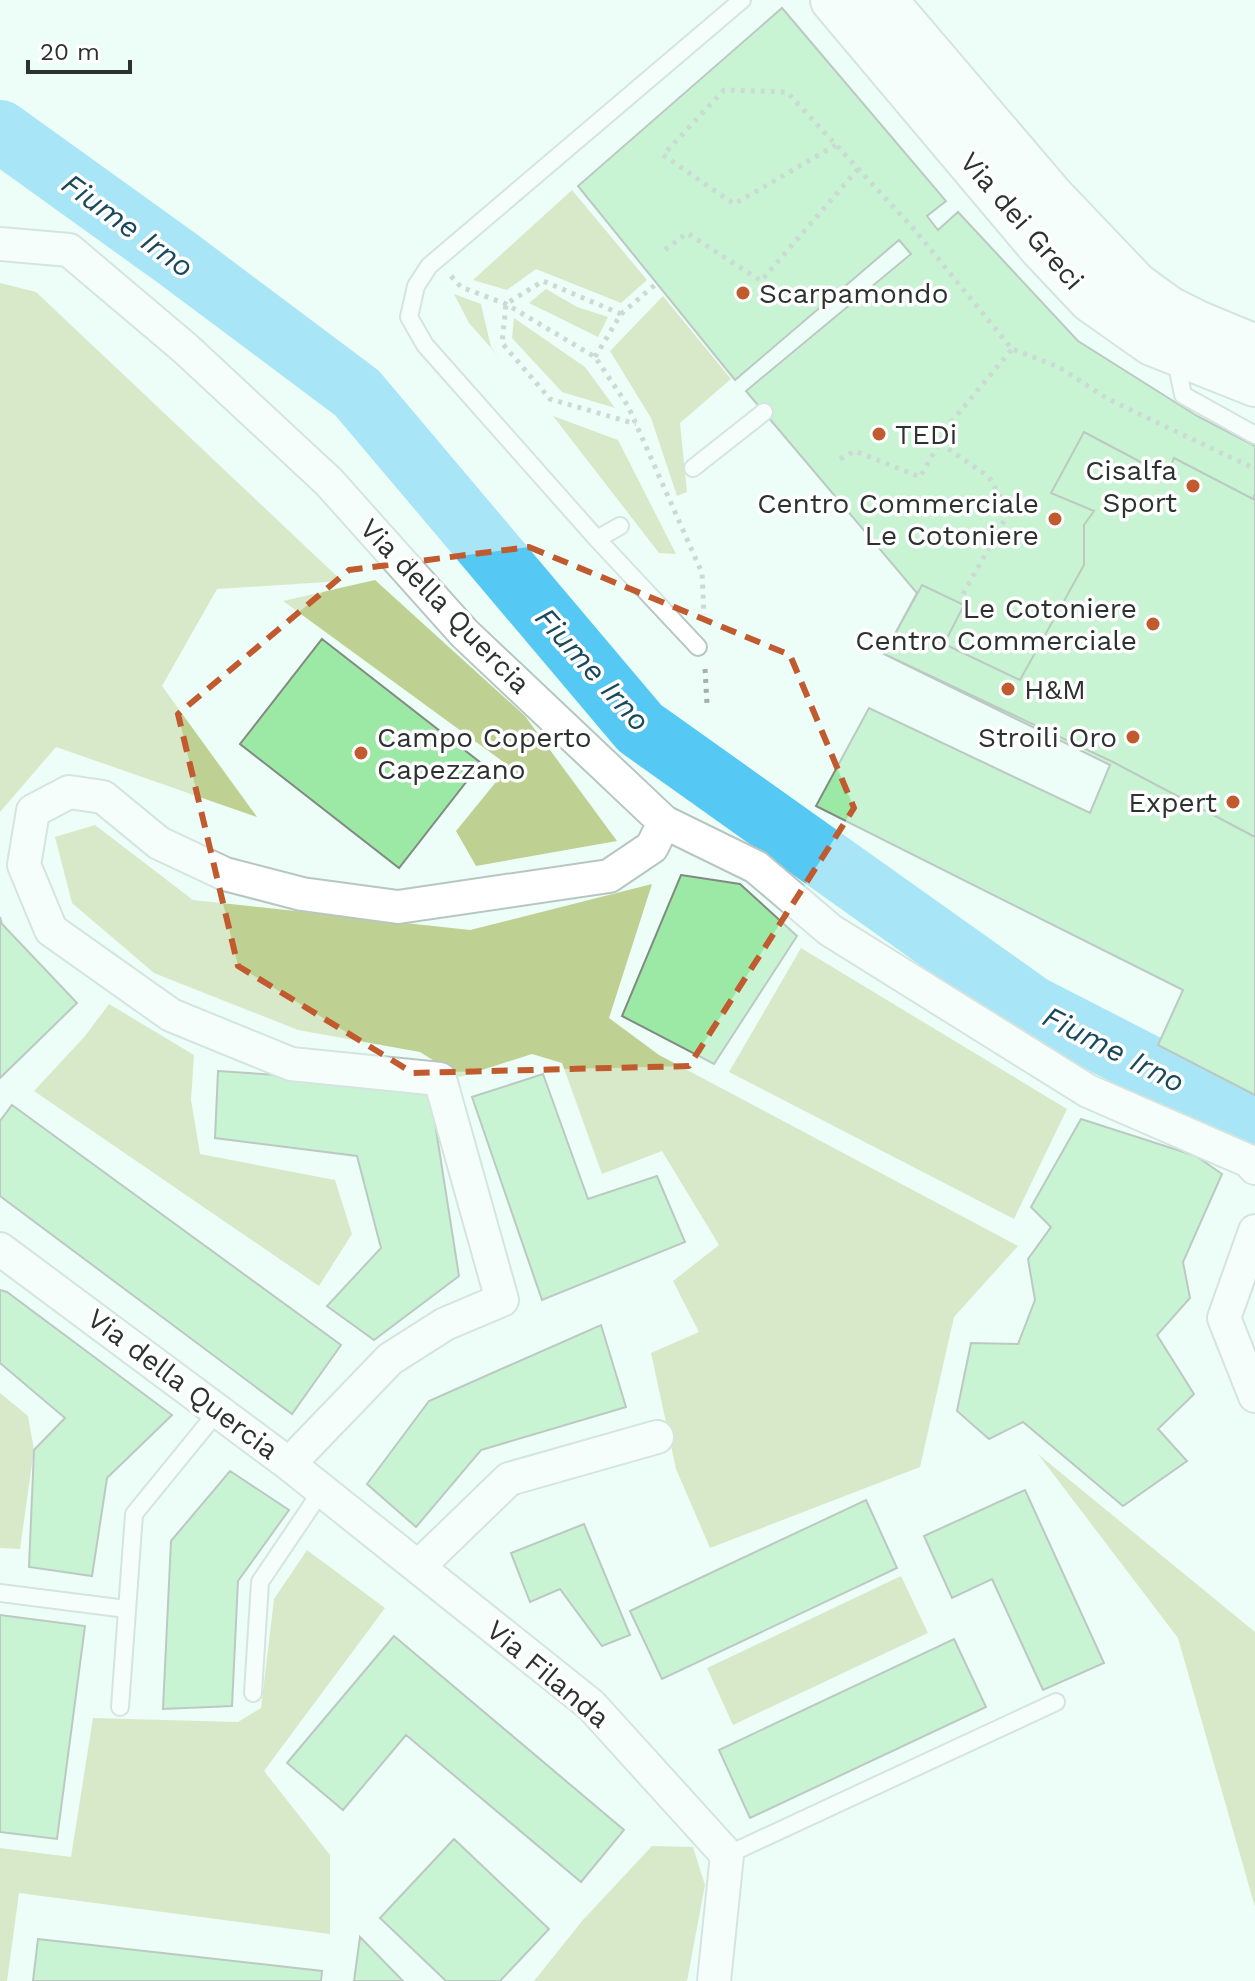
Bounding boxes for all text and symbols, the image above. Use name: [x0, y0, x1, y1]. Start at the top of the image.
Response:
scale bar: [28, 24, 130, 74]
text: 20 m: [40, 38, 100, 66]
street label: Via dei Greci: [953, 145, 1091, 297]
water label: Fiume Irno: [55, 166, 201, 284]
place label: Scarpamondo: [759, 277, 948, 310]
marker: Scarpamondo: [734, 284, 752, 302]
place label: TEDi: [895, 418, 957, 451]
marker: TEDi: [870, 425, 888, 443]
place label: Cisalfa Sport: [1085, 454, 1177, 519]
marker: Cisalfa Sport: [1184, 477, 1202, 495]
place label: Centro Commerciale Le Cotoniere: [757, 487, 1039, 552]
marker: Centro Commerciale Le Cotoniere: [1046, 510, 1064, 528]
street label: Via della Quercia: [353, 512, 537, 700]
place label: Le Cotoniere Centro Commerciale: [855, 592, 1137, 657]
water label: Fiume Irno: [528, 600, 658, 738]
marker: Le Cotoniere Centro Commerciale: [1144, 615, 1162, 633]
place label: H&M: [1024, 673, 1086, 706]
marker: H&M: [999, 680, 1017, 698]
place label: Campo Coperto Capezzano: [377, 721, 591, 786]
place label: Stroili Oro: [978, 721, 1117, 754]
marker: Stroili Oro: [1124, 728, 1142, 746]
marker: Campo Coperto Capezzano: [352, 744, 370, 762]
place label: Expert: [1128, 786, 1217, 819]
marker: Expert: [1224, 793, 1242, 811]
water label: Fiume Irno: [1037, 998, 1191, 1100]
street label: Via della Quercia: [81, 1302, 285, 1467]
street label: Via Filanda: [480, 1613, 616, 1735]

